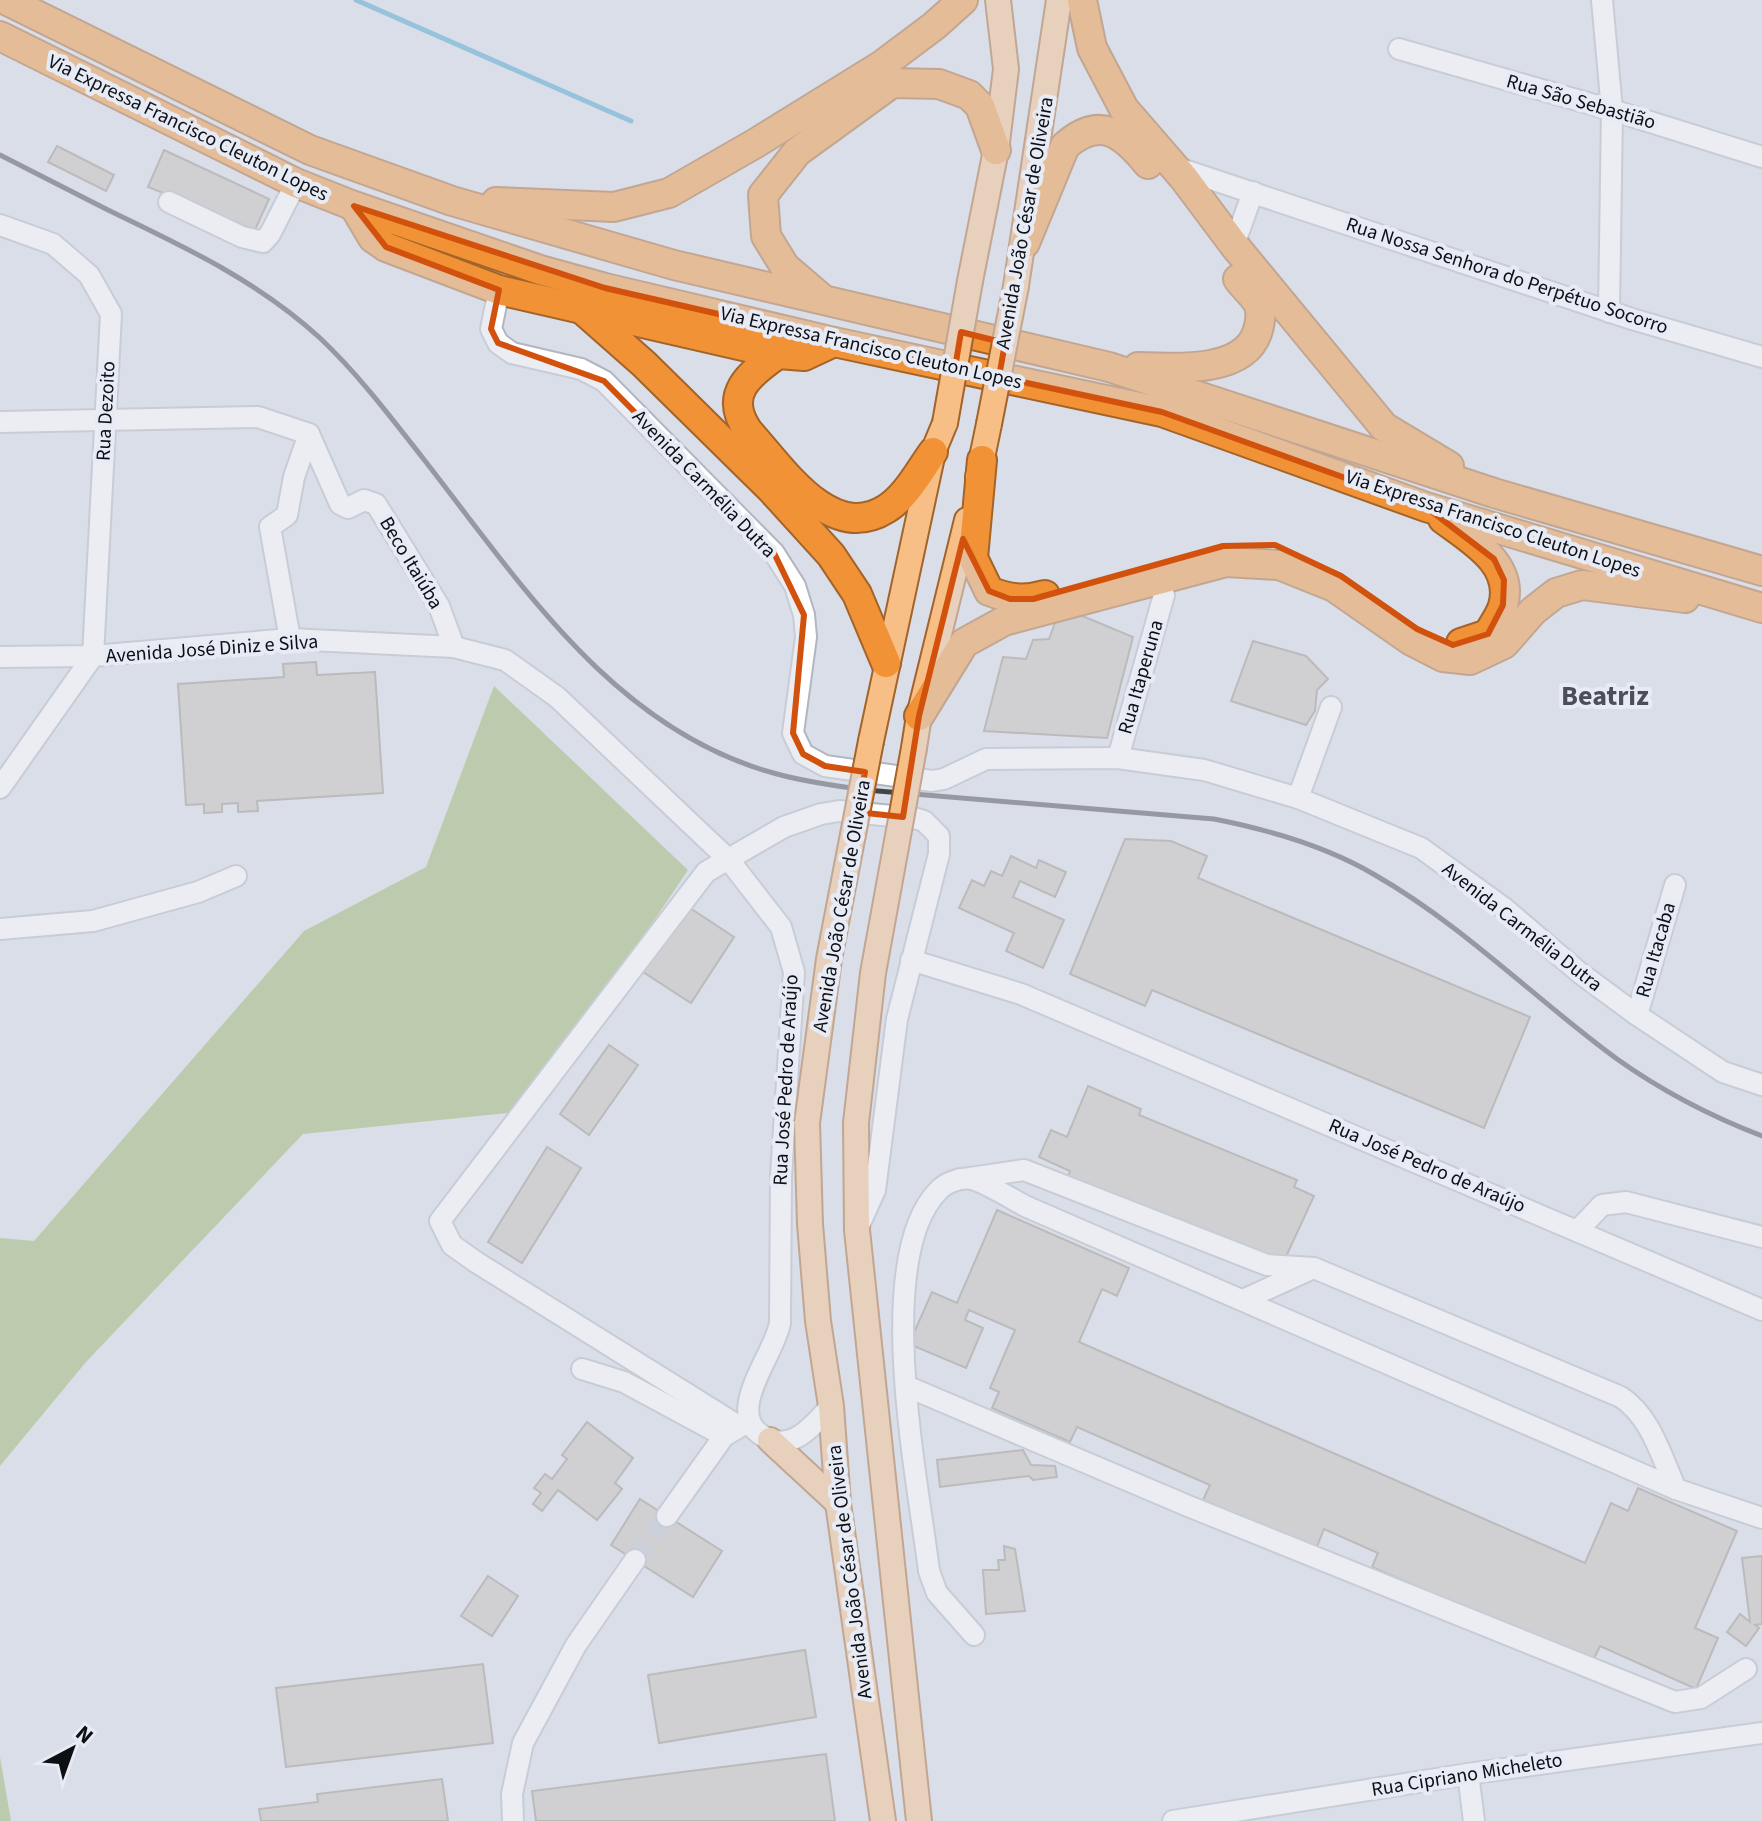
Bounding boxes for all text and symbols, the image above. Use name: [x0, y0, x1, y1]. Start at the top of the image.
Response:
street label: Via Expressa Francisco Cleuton Lopes: [43, 48, 333, 208]
street label: Rua São Sebastião: [1503, 67, 1659, 137]
street label: Avenida João César de Oliveira: [989, 95, 1061, 351]
street label: Rua Nossa Senhora do Perpétuo Socorro: [1342, 211, 1672, 341]
street label: Via Expressa Francisco Cleuton Lopes: [717, 300, 1025, 396]
street label: Rua Dezoito: [89, 360, 123, 462]
street label: Avenida Carmélia Dutra: [626, 404, 782, 564]
street label: Via Expressa Francisco Cleuton Lopes: [1342, 463, 1644, 585]
street label: Beco Itaiúba: [372, 511, 450, 615]
street label: Rua Itaperuna: [1111, 616, 1171, 738]
street label: Avenida José Diniz e Silva: [105, 628, 319, 670]
district label: Beatriz: [1561, 676, 1649, 716]
street label: Avenida João César de Oliveira: [806, 778, 878, 1034]
street label: Avenida Carmélia Dutra: [1436, 855, 1608, 999]
street label: Rua Itacaba: [1629, 899, 1683, 1001]
street label: Rua José Pedro de Araújo: [766, 974, 806, 1186]
street label: Rua José Pedro de Araújo: [1324, 1112, 1530, 1220]
street label: Avenida João César de Oliveira: [821, 1443, 879, 1701]
north arrow: [32, 1709, 112, 1789]
text: N: [68, 1718, 100, 1752]
street label: Rua Cipriano Micheleto: [1369, 1746, 1565, 1804]

